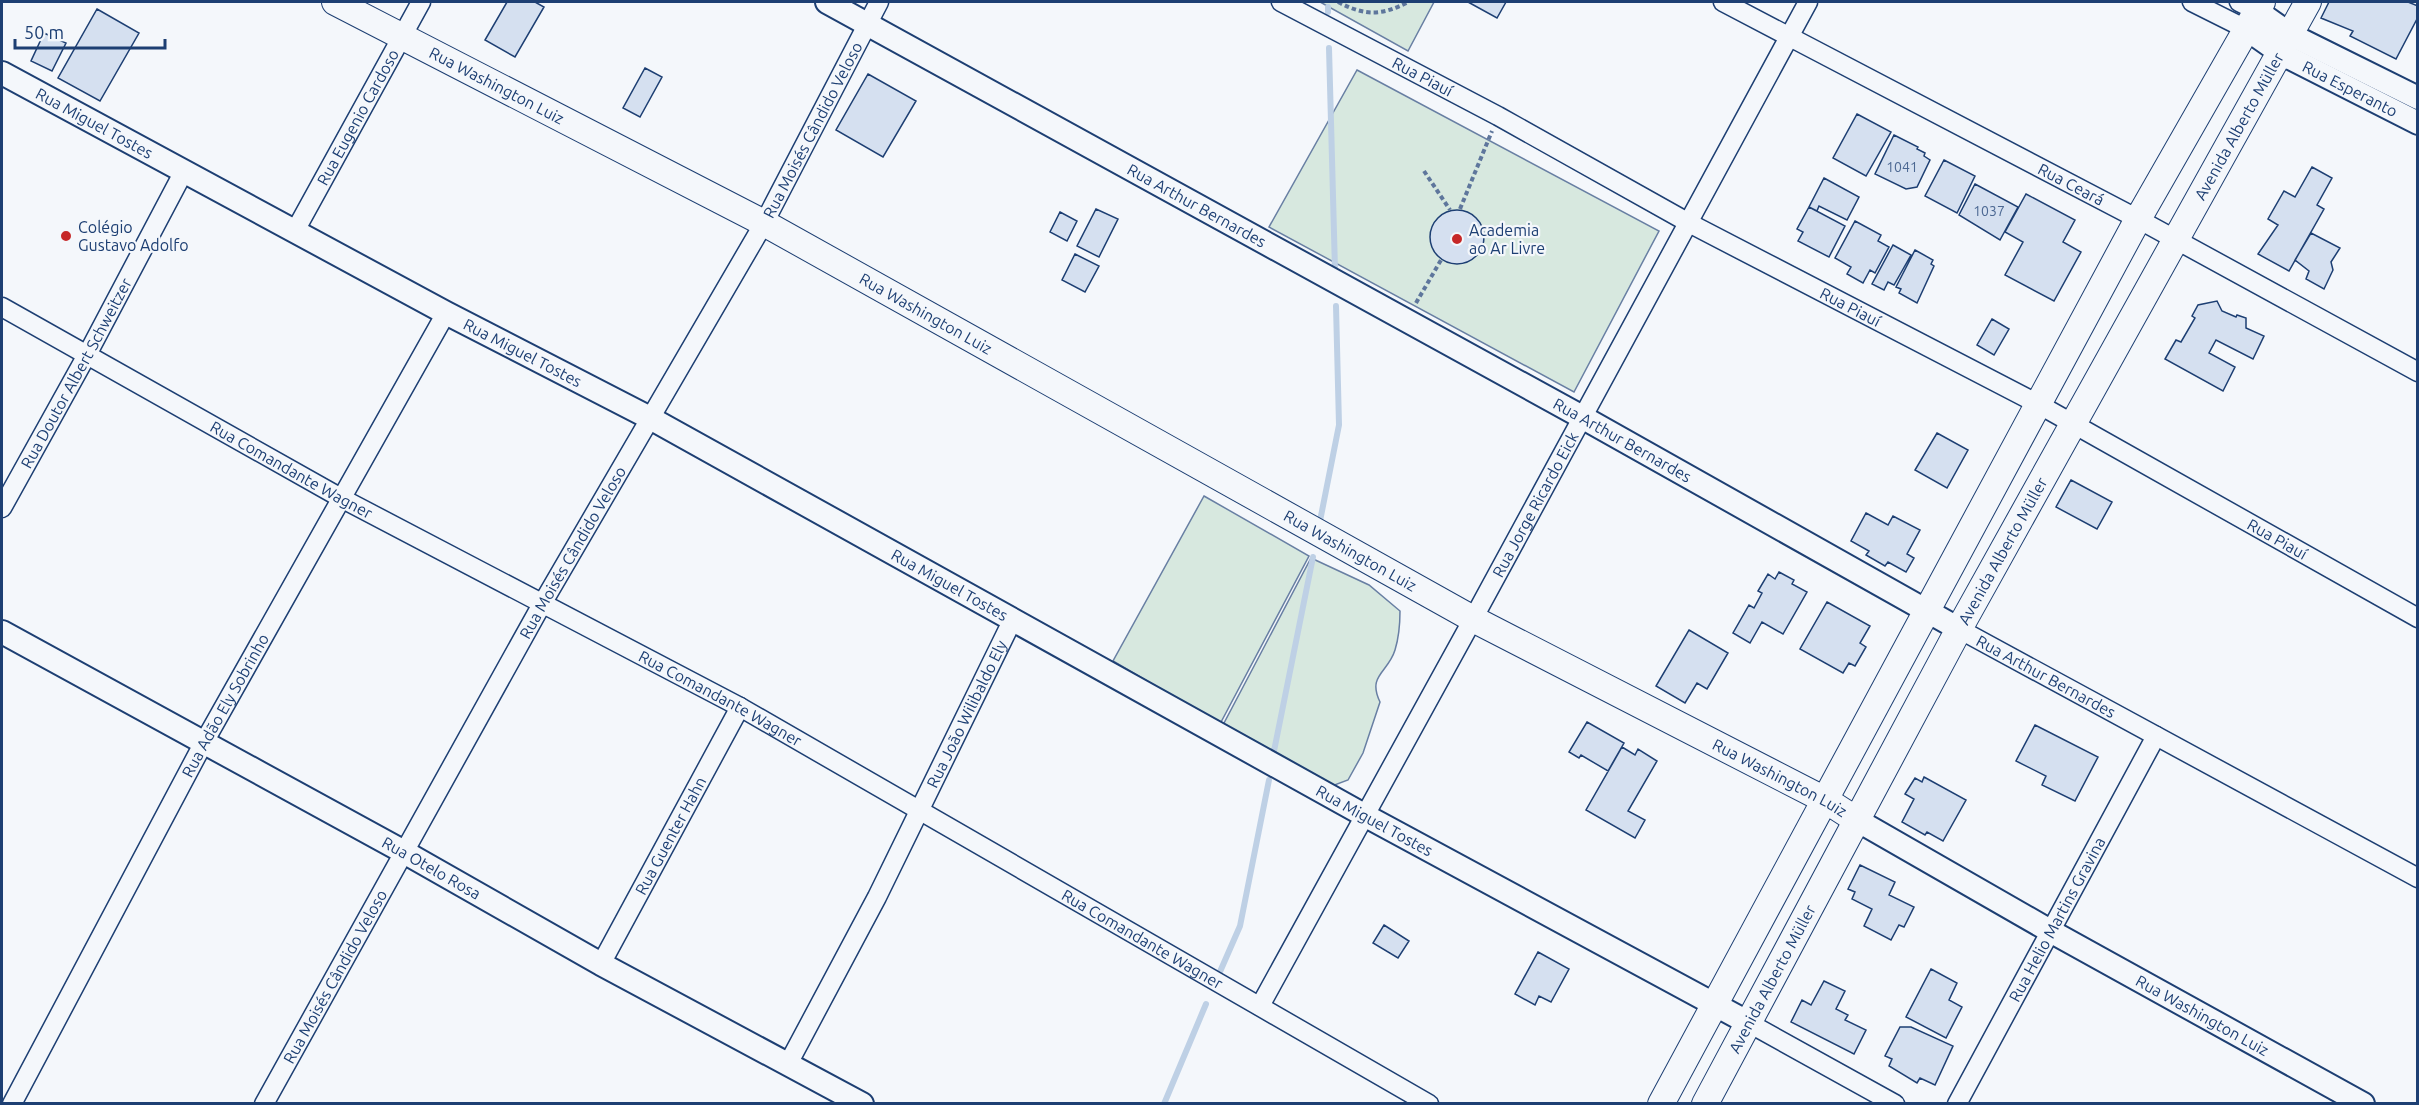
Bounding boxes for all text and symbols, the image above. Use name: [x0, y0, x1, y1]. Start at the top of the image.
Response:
scale bar: [15, 12, 165, 50]
text: 50 m: [24, 22, 64, 42]
street label: Rua Moisés Cândido Veloso: [759, 39, 866, 221]
street label: Rua Washington Luiz: [426, 43, 567, 127]
street label: Rua Eugenio Cardoso: [313, 46, 402, 188]
street label: Avenida Alberto Müller: [2191, 49, 2287, 203]
street label: Rua Piauí: [1389, 53, 1457, 100]
street label: Rua Esperanto: [2300, 57, 2401, 120]
street label: Rua Miguel Tostes: [33, 84, 156, 162]
house number: 1041: [1886, 159, 1918, 175]
street label: Rua Ceará: [2035, 159, 2107, 209]
street label: Rua Arthur Bernardes: [1124, 160, 1269, 251]
house number: 1037: [1973, 203, 2005, 219]
place label: Colégio Gustavo Adolfo: [78, 218, 189, 254]
place label: Academia ao Ar Livre: [1469, 221, 1545, 257]
marker: Colégio Gustavo Adolfo: [59, 229, 73, 243]
marker: Academia ao Ar Livre: [1450, 232, 1464, 246]
street label: Rua Washington Luiz: [856, 269, 995, 358]
street label: Rua Doutor Albert Schweitzer: [17, 275, 135, 471]
street label: Rua Piauí: [1817, 284, 1885, 330]
street label: Rua Miguel Tostes: [461, 315, 585, 390]
street label: Rua Arthur Bernardes: [1550, 394, 1695, 486]
street label: Rua Comandante Wagner: [207, 417, 376, 522]
street label: Rua Jorge Ricardo Eick: [1488, 429, 1582, 580]
street label: Rua Moisés Cândido Veloso: [516, 463, 629, 642]
street label: Avenida Alberto Müller: [1954, 474, 2051, 628]
street label: Rua Washington Luiz: [1281, 506, 1420, 595]
street label: Rua Piauí: [2244, 515, 2311, 563]
street label: Rua Miguel Tostes: [888, 545, 1011, 624]
street label: Rua Adão Ely Sobrinho: [178, 631, 272, 780]
street label: Rua Arthur Bernardes: [1973, 631, 2119, 721]
street label: Rua João Wilibaldo Ely: [923, 637, 1010, 791]
street label: Rua Comandante Wagner: [636, 647, 805, 750]
street label: Rua Washington Luiz: [1710, 735, 1850, 820]
street label: Rua Guenter Hahn: [631, 774, 710, 898]
street label: Rua Miguel Tostes: [1313, 781, 1436, 860]
street label: Rua Otelo Rosa: [379, 833, 484, 903]
street label: Rua Helio Martins Gravina: [2005, 834, 2109, 1005]
street label: Rua Comandante Wagner: [1059, 885, 1226, 992]
street label: Rua Moisés Cândido Veloso: [279, 886, 390, 1066]
street label: Avenida Alberto Müller: [1725, 901, 1819, 1056]
street label: Rua Washington Luiz: [2133, 971, 2272, 1059]

